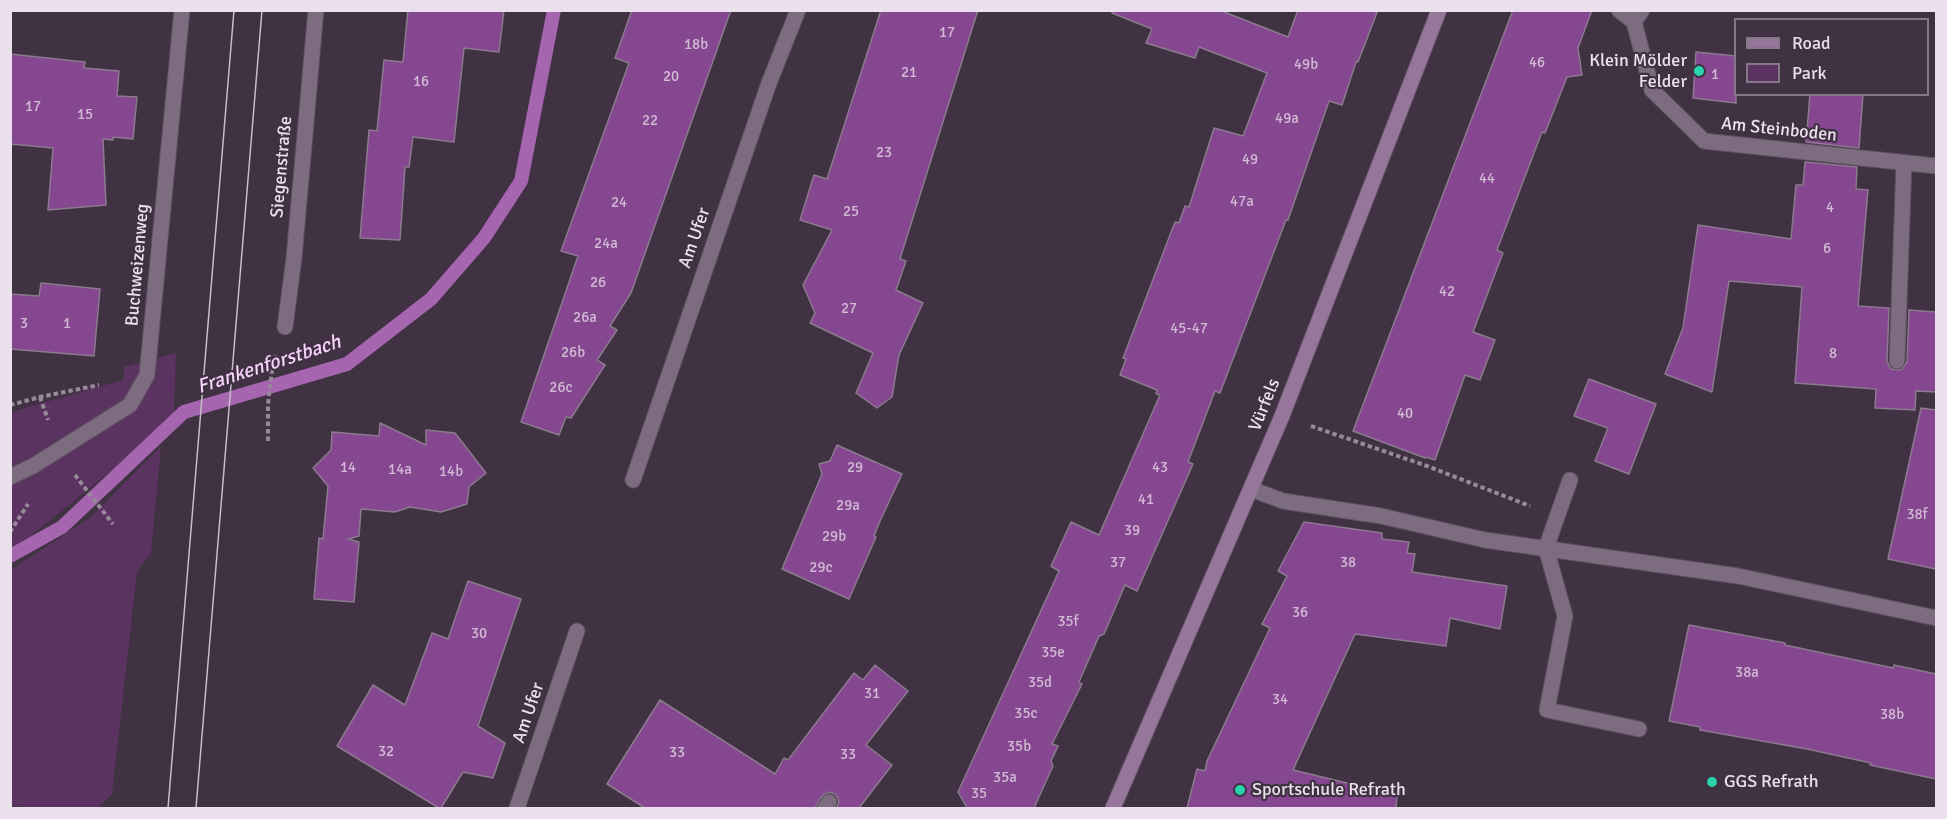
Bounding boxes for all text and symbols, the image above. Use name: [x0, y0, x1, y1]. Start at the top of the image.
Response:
legend: [1734, 18, 1929, 96]
house number: 17: [939, 24, 955, 42]
text: Road: [1792, 32, 1831, 54]
house number: 18b: [684, 36, 708, 54]
place label: Klein Mölder Felder: [1589, 50, 1687, 92]
house number: 46: [1529, 54, 1545, 72]
house number: 49b: [1294, 56, 1318, 74]
text: Park: [1792, 62, 1827, 84]
house number: 21: [901, 64, 917, 82]
marker: Klein Mölder Felder: [1692, 64, 1706, 78]
house number: 1: [1711, 66, 1719, 84]
house number: 20: [663, 68, 679, 86]
house number: 16: [413, 73, 429, 91]
house number: 17: [25, 98, 41, 116]
house number: 15: [77, 106, 93, 124]
house number: 49a: [1275, 110, 1299, 128]
house number: 22: [642, 112, 658, 130]
street label: Am Steinboden: [1720, 113, 1838, 147]
street label: Siegenstraße: [267, 115, 297, 219]
house number: 23: [876, 144, 892, 162]
house number: 49: [1242, 151, 1258, 169]
house number: 44: [1479, 170, 1495, 188]
house number: 47a: [1230, 193, 1254, 211]
house number: 24: [611, 194, 627, 212]
house number: 4: [1826, 199, 1834, 217]
street label: Buchweizenweg: [122, 203, 154, 327]
house number: 25: [843, 203, 859, 221]
street label: Am Ufer: [675, 205, 715, 271]
house number: 24a: [594, 235, 618, 253]
house number: 6: [1823, 240, 1831, 258]
house number: 26: [590, 274, 606, 292]
house number: 42: [1439, 283, 1455, 301]
house number: 27: [841, 300, 857, 318]
house number: 26a: [573, 309, 597, 327]
house number: 3: [20, 315, 28, 333]
house number: 1: [63, 315, 71, 333]
house number: 45-47: [1170, 320, 1208, 338]
water label: Frankenforstbach: [194, 330, 344, 400]
house number: 26b: [561, 344, 585, 362]
house number: 8: [1829, 345, 1837, 363]
street label: Vürfels: [1245, 376, 1285, 434]
house number: 26c: [549, 379, 573, 397]
house number: 40: [1397, 405, 1413, 423]
house number: 14: [340, 459, 356, 477]
house number: 29: [847, 459, 863, 477]
house number: 43: [1152, 459, 1168, 477]
house number: 14a: [388, 461, 412, 479]
house number: 14b: [439, 463, 463, 481]
house number: 41: [1138, 491, 1154, 509]
house number: 29a: [836, 497, 860, 515]
house number: 38f: [1906, 506, 1928, 524]
house number: 39: [1124, 522, 1140, 540]
house number: 29b: [822, 528, 846, 546]
house number: 37: [1110, 554, 1126, 572]
house number: 38: [1340, 554, 1356, 572]
house number: 29c: [809, 559, 833, 577]
house number: 36: [1292, 604, 1308, 622]
house number: 35f: [1057, 613, 1079, 631]
house number: 30: [471, 625, 487, 643]
house number: 35e: [1041, 644, 1065, 662]
house number: 38a: [1735, 664, 1759, 682]
house number: 35d: [1028, 674, 1052, 692]
street label: Am Ufer: [509, 680, 549, 746]
house number: 31: [864, 685, 880, 703]
house number: 34: [1272, 691, 1288, 709]
house number: 35c: [1014, 705, 1038, 723]
house number: 38b: [1880, 706, 1904, 724]
house number: 35b: [1007, 738, 1031, 756]
house number: 32: [378, 743, 394, 761]
house number: 33: [669, 744, 685, 762]
house number: 33: [840, 746, 856, 764]
house number: 35a: [993, 769, 1017, 787]
place label: GGS Refrath: [1724, 771, 1819, 793]
marker: GGS Refrath: [1705, 775, 1719, 789]
place label: Sportschule Refrath: [1252, 779, 1406, 801]
marker: Sportschule Refrath: [1233, 783, 1247, 797]
house number: 35: [971, 785, 987, 803]

